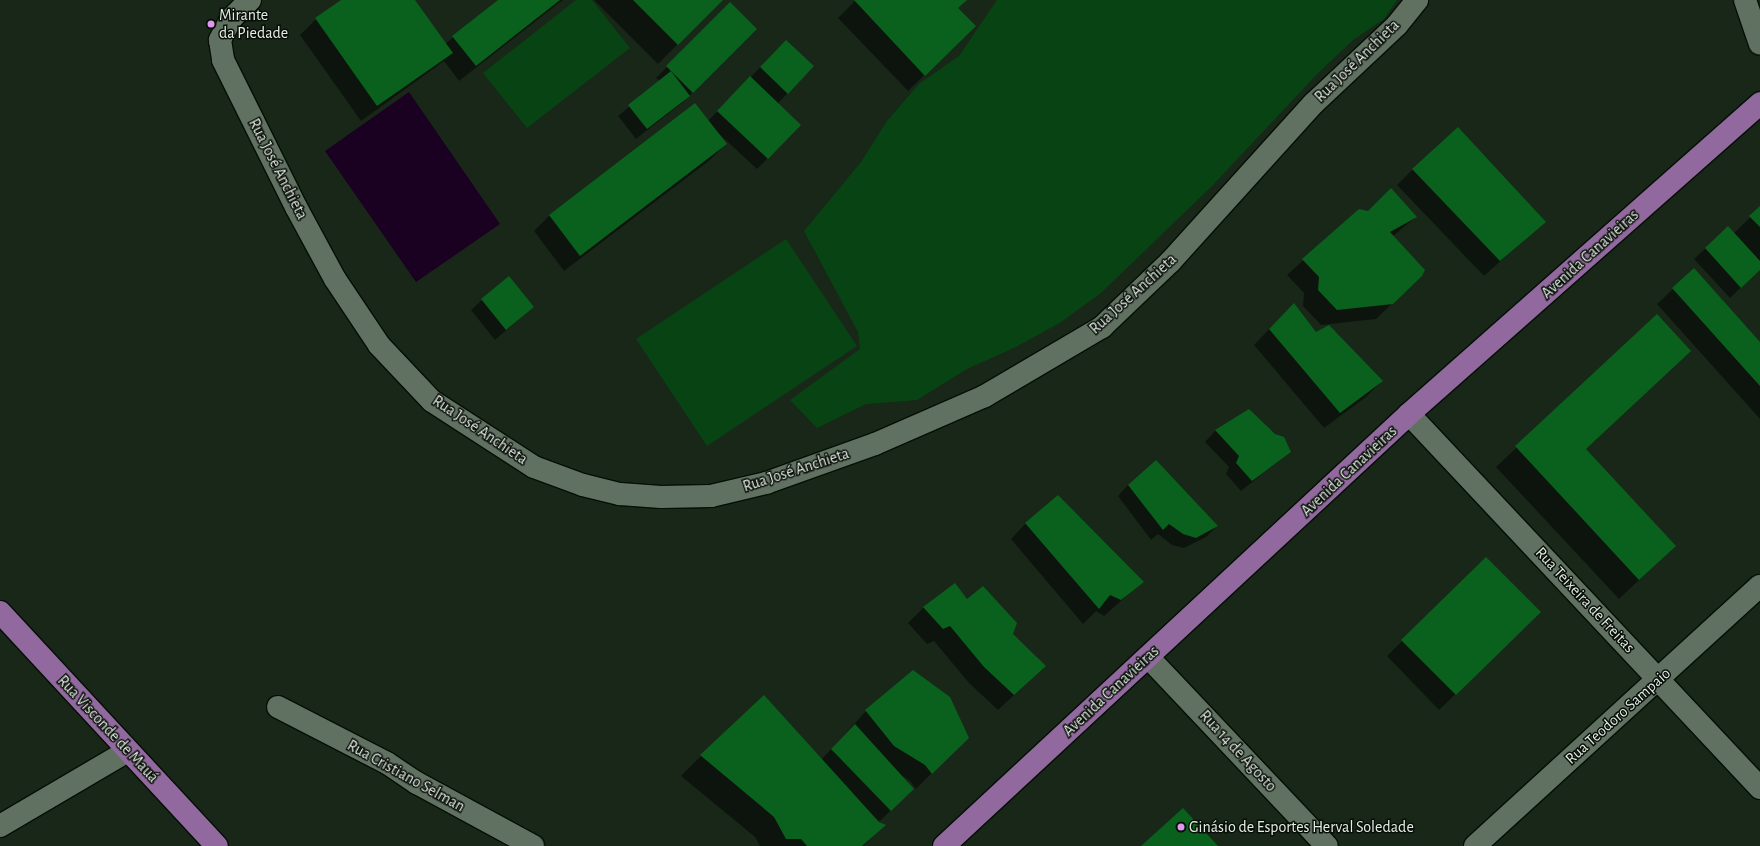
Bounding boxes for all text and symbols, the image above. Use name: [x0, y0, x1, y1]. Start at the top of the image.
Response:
place label: Mirante da Piedade: [219, 5, 288, 43]
street label: Rua José Anchieta: [1310, 16, 1404, 106]
marker: Mirante da Piedade: [206, 19, 216, 29]
street label: Rua José Anchieta: [244, 115, 312, 223]
street label: Avenida Canavieiras: [1537, 205, 1643, 303]
street label: Rua José Anchieta: [1085, 250, 1181, 338]
street label: Rua José Anchieta: [429, 391, 531, 469]
street label: Avenida Canavieiras: [1297, 422, 1401, 520]
street label: Rua José Anchieta: [740, 444, 852, 496]
street label: Rua Teixeira de Freitas: [1531, 543, 1639, 657]
street label: Avenida Canavieiras: [1059, 642, 1163, 740]
street label: Rua Teodoro Sampaio: [1561, 664, 1675, 768]
street label: Rua Visconde de Mauá: [53, 671, 163, 787]
street label: Rua 14 de Agosto: [1195, 706, 1281, 796]
street label: Rua Cristiano Selman: [344, 736, 468, 816]
place label: Ginásio de Esportes Herval Soledade: [1189, 817, 1414, 837]
marker: Ginásio de Esportes Herval Soledade: [1176, 822, 1186, 832]

